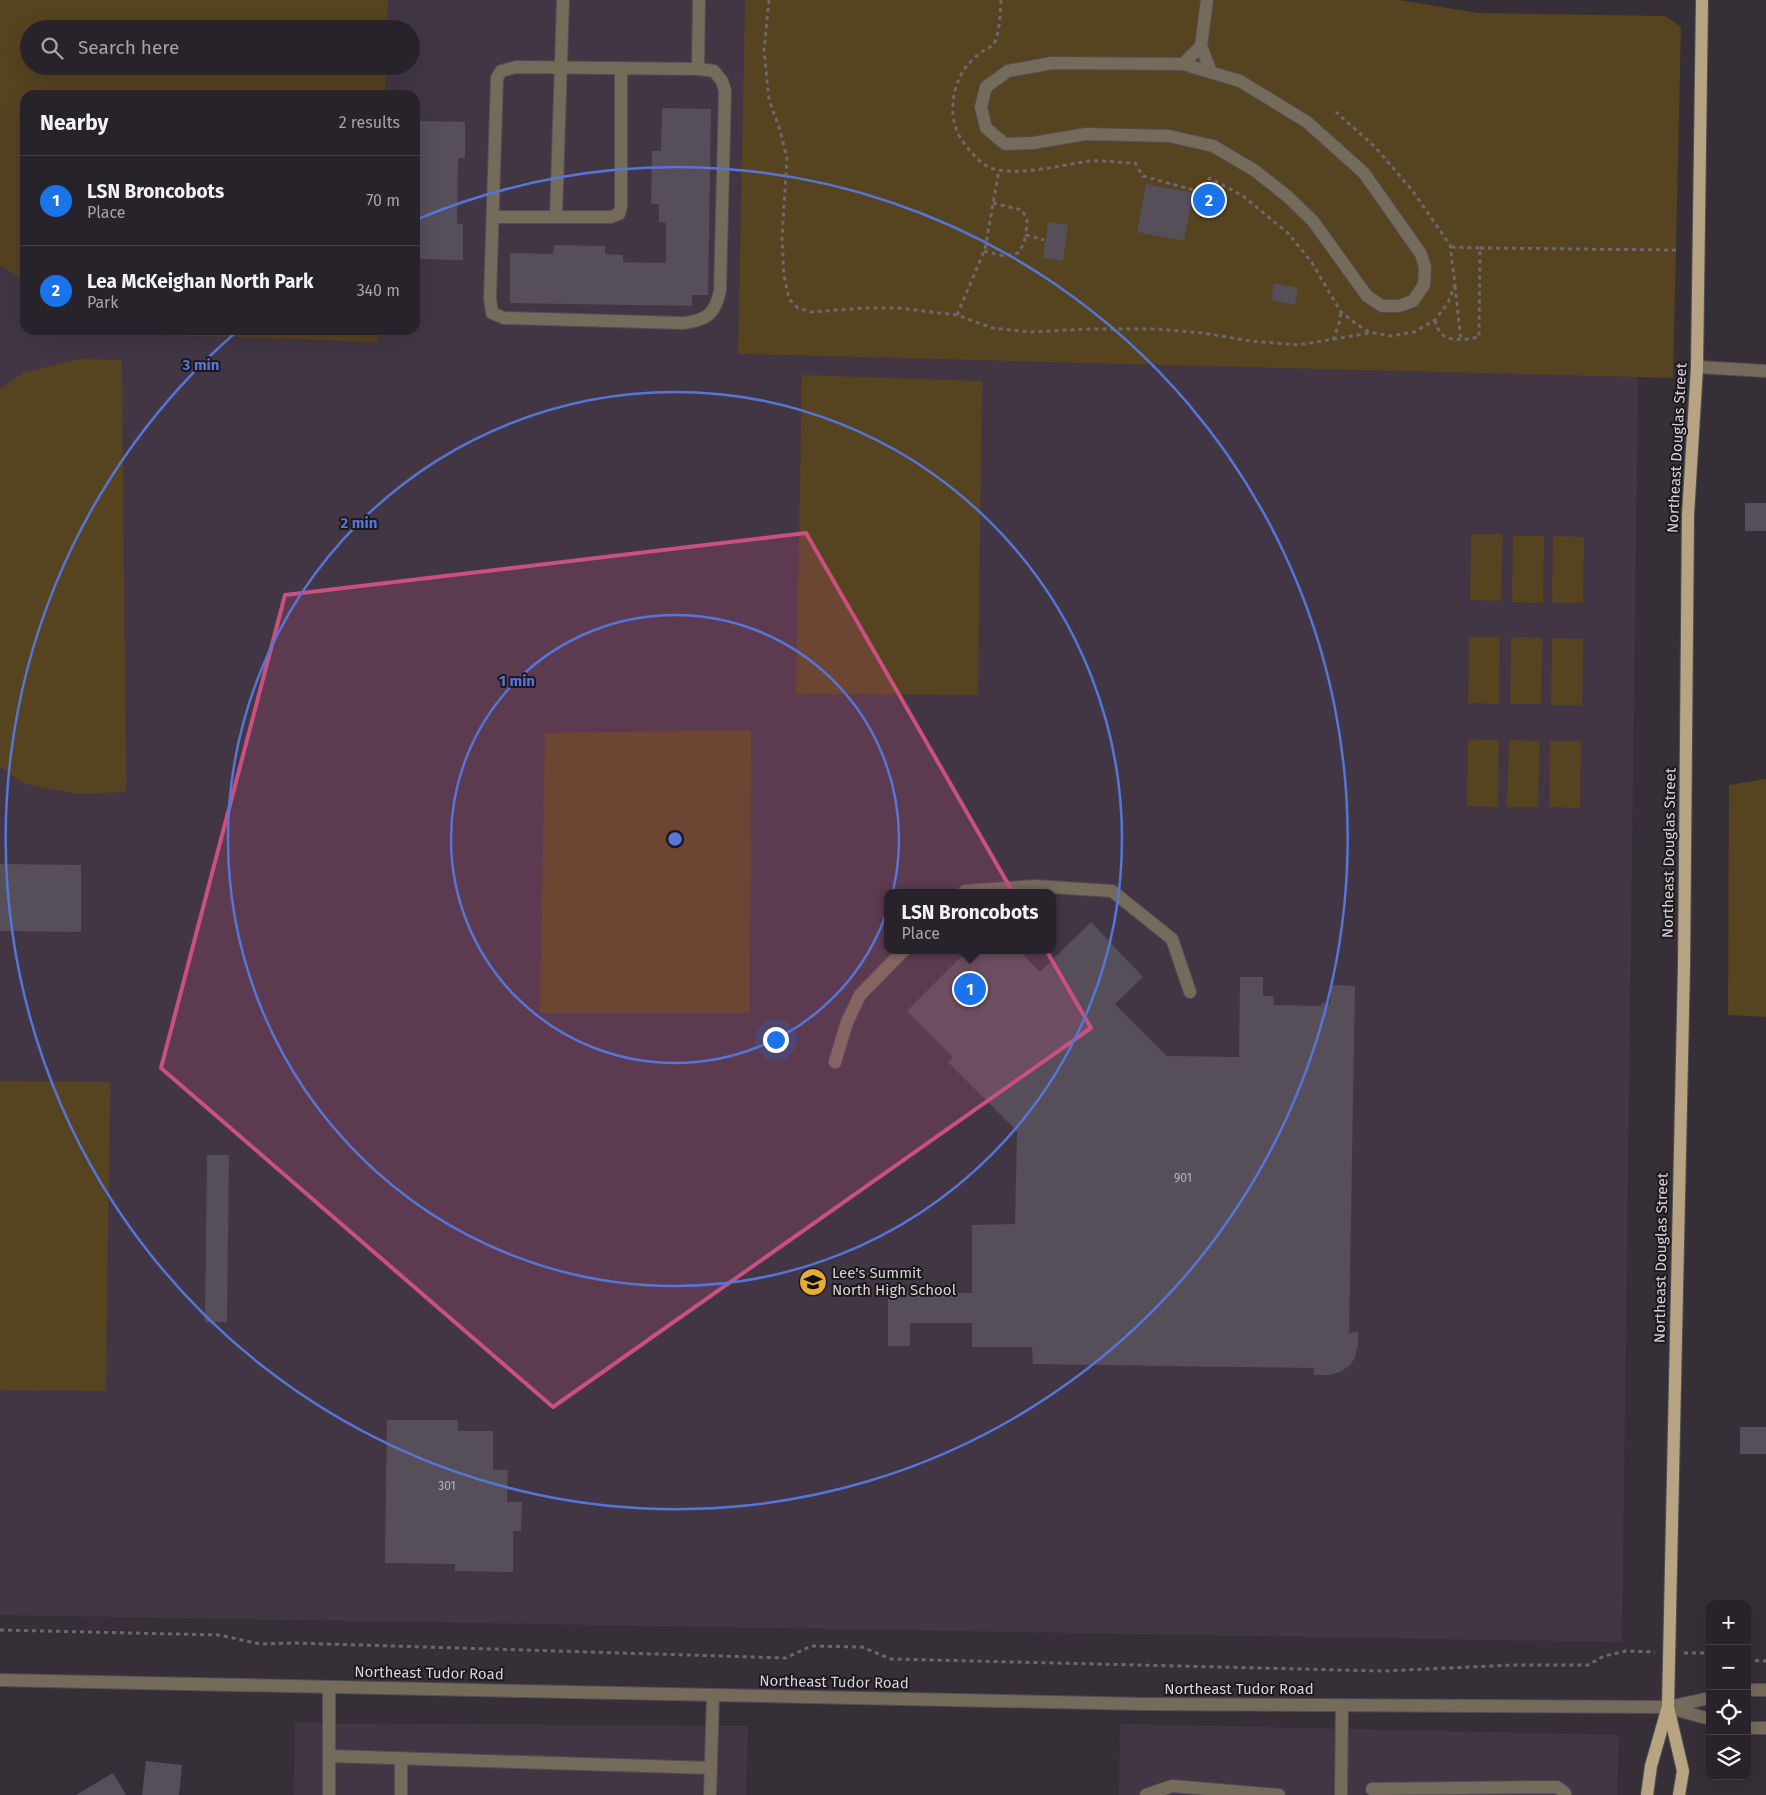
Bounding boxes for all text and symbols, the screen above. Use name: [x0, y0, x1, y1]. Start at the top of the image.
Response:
search box: [20, 20, 420, 75]
icon: search: [38, 34, 66, 62]
text: Search here: [78, 36, 179, 59]
text: Nearby: [40, 110, 108, 136]
text: 2 results: [339, 113, 400, 132]
text: LSN Broncobots: [87, 180, 224, 203]
pin: 2: [1193, 181, 1225, 219]
text: 1: [52, 191, 60, 210]
text: 70 m: [366, 191, 400, 210]
text: Place: [87, 203, 126, 222]
text: Lea McKeighan North Park: [87, 270, 313, 293]
text: 2: [52, 281, 60, 300]
text: 340 m: [357, 281, 400, 300]
text: Park: [87, 293, 119, 312]
text: 3 min: [182, 356, 219, 374]
street label: Northeast Douglas Street: [1664, 362, 1690, 534]
text: 2 min: [341, 514, 377, 532]
text: 1 min: [499, 672, 535, 690]
street label: Northeast Douglas Street: [1659, 767, 1679, 938]
centre of rings: [666, 830, 684, 848]
popup: [884, 889, 1056, 954]
text: LSN Broncobots: [901, 901, 1039, 924]
text: Place: [901, 924, 940, 943]
pin: 1: [954, 970, 986, 1008]
your location: [763, 1027, 789, 1053]
house number: 901: [1174, 1171, 1192, 1185]
street label: Northeast Douglas Street: [1651, 1172, 1671, 1343]
place label: Lee's Summit North High School: [832, 1264, 957, 1299]
school or university icon: Lee's Summit North High School: [798, 1267, 828, 1297]
house number: 301: [438, 1479, 456, 1493]
map controls: [1706, 1600, 1751, 1780]
button: +: [1706, 1600, 1751, 1645]
button: −: [1706, 1645, 1751, 1690]
street label: Northeast Tudor Road: [354, 1663, 504, 1683]
street label: Northeast Tudor Road: [759, 1672, 909, 1692]
street label: Northeast Tudor Road: [1164, 1680, 1314, 1698]
button: locate: [1706, 1690, 1751, 1735]
button: layers: [1706, 1735, 1751, 1780]

